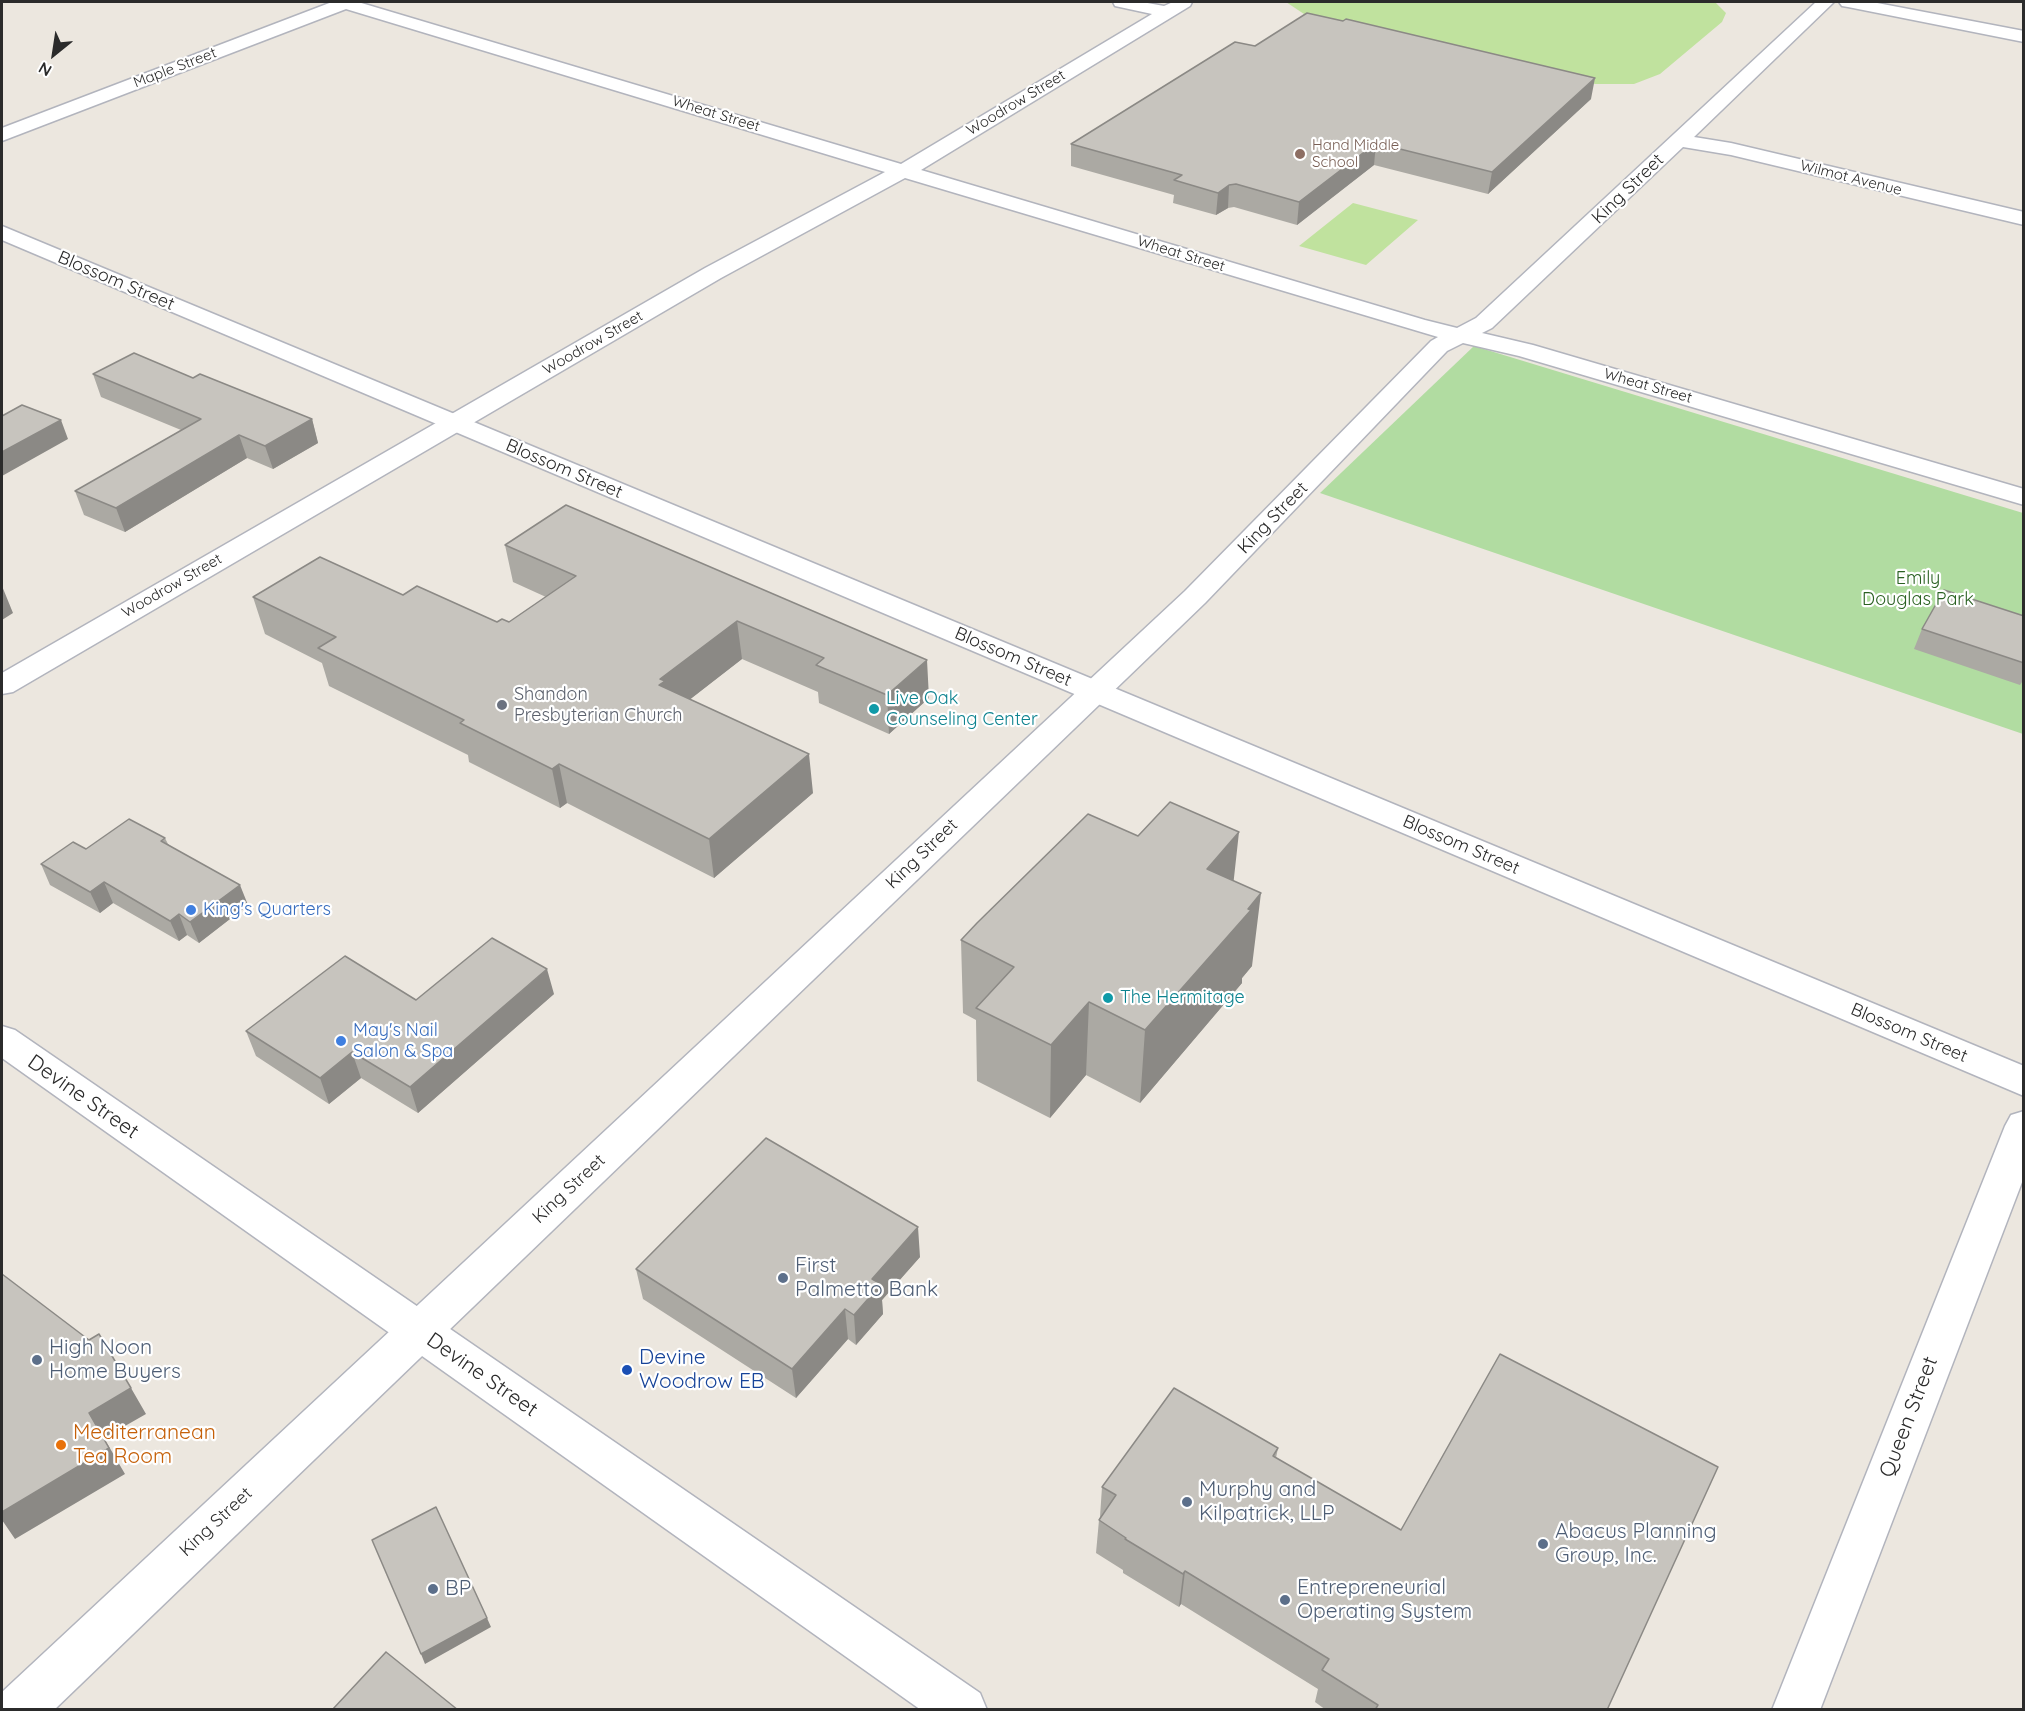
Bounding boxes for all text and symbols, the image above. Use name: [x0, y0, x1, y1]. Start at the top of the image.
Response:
north arrow: [24, 24, 84, 84]
street label: Maple Street: [131, 44, 219, 92]
text: N: [35, 58, 55, 81]
street label: Woodrow Street: [963, 66, 1069, 140]
street label: Wheat Street: [670, 92, 762, 136]
place label: Hand Middle School: [1312, 136, 1399, 171]
marker: Hand Middle School: [1293, 147, 1307, 161]
street label: King Street: [1587, 149, 1669, 229]
street label: Wilmot Avenue: [1798, 157, 1904, 199]
street label: Wheat Street: [1135, 232, 1227, 276]
street label: Blossom Street: [54, 247, 178, 315]
street label: Woodrow Street: [540, 307, 646, 379]
street label: Wheat Street: [1602, 365, 1694, 407]
street label: Blossom Street: [502, 435, 626, 503]
street label: King Street: [1233, 477, 1313, 559]
street label: Woodrow Street: [119, 550, 225, 622]
park label: Emily Douglas Park: [1862, 568, 1974, 610]
street label: Blossom Street: [951, 623, 1075, 691]
place label: Shandon Presbyterian Church: [514, 684, 682, 726]
place label: Live Oak Counseling Center: [886, 688, 1038, 730]
marker: Shandon Presbyterian Church: [495, 698, 509, 712]
marker: Live Oak Counseling Center: [867, 702, 881, 716]
street label: Blossom Street: [1399, 811, 1523, 879]
street label: King Street: [881, 814, 963, 894]
place label: King's Quarters: [203, 899, 331, 921]
marker: King's Quarters: [184, 903, 198, 917]
place label: The Hermitage: [1120, 987, 1245, 1009]
marker: The Hermitage: [1101, 991, 1115, 1005]
street label: Blossom Street: [1847, 999, 1971, 1067]
place label: May's Nail Salon & Spa: [353, 1020, 453, 1062]
marker: May's Nail Salon & Spa: [334, 1034, 348, 1048]
street label: Devine Street: [23, 1049, 143, 1145]
street label: King Street: [528, 1150, 610, 1228]
place label: First Palmetto Bank: [795, 1253, 938, 1303]
marker: First Palmetto Bank: [776, 1271, 790, 1285]
street label: Devine Street: [422, 1327, 542, 1423]
place label: High Noon Home Buyers: [49, 1335, 181, 1385]
place label: Devine Woodrow EB: [639, 1345, 764, 1395]
marker: High Noon Home Buyers: [30, 1353, 44, 1367]
street label: Queen Street: [1874, 1353, 1944, 1481]
marker: Devine Woodrow EB: [620, 1363, 634, 1377]
place label: Mediterranean Tea Room: [73, 1420, 216, 1470]
marker: Mediterranean Tea Room: [54, 1438, 68, 1452]
place label: Murphy and Kilpatrick, LLP: [1199, 1477, 1334, 1527]
street label: King Street: [175, 1483, 257, 1561]
marker: Murphy and Kilpatrick, LLP: [1180, 1495, 1194, 1509]
place label: Abacus Planning Group, Inc.: [1555, 1519, 1717, 1569]
marker: Abacus Planning Group, Inc.: [1536, 1537, 1550, 1551]
place label: Entrepreneurial Operating System: [1297, 1575, 1472, 1625]
place label: BP: [445, 1576, 471, 1602]
marker: BP: [426, 1582, 440, 1596]
marker: Entrepreneurial Operating System: [1278, 1593, 1292, 1607]

